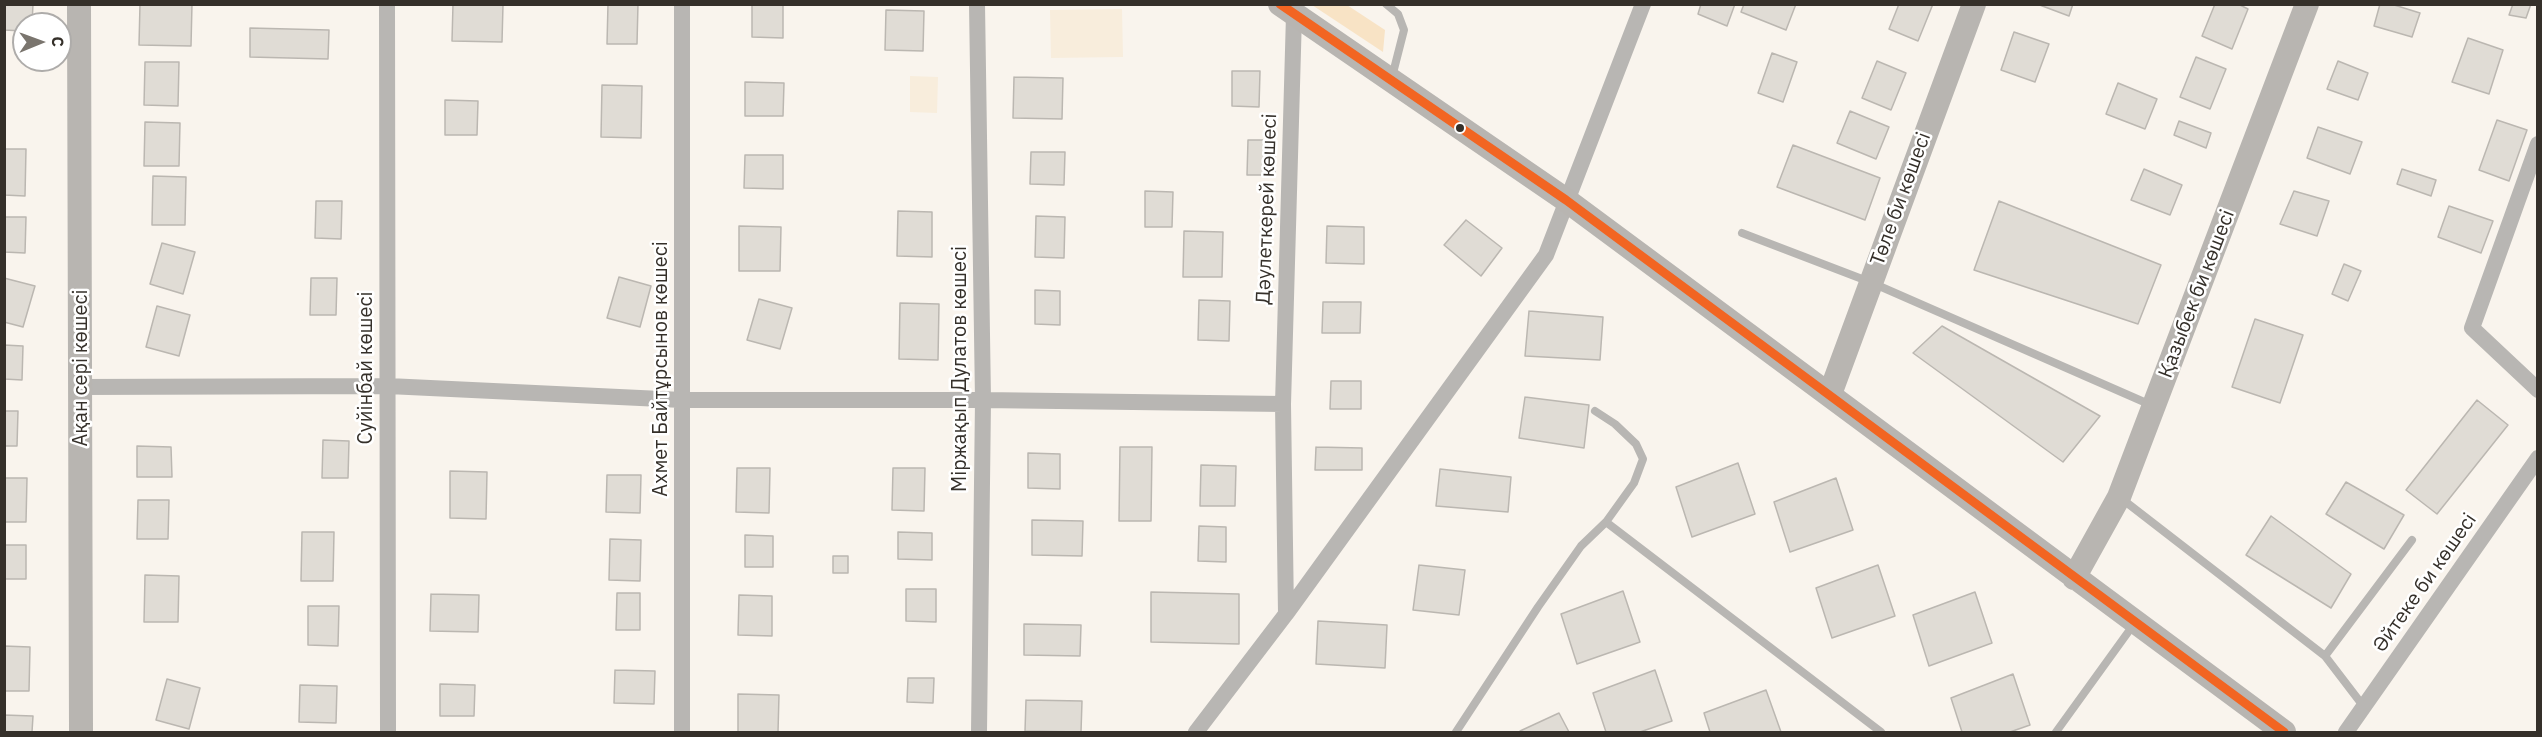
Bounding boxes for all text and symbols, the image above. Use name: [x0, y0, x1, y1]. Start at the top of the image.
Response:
north arrow: [12, 12, 72, 72]
text: С: [48, 36, 68, 47]
street label: Дәулеткерей көшесі: [1252, 113, 1282, 305]
unlabelled marker: [1454, 122, 1466, 134]
street label: Төле би көшесі: [1866, 129, 1936, 269]
street label: Қазыбек би көшесі: [2154, 207, 2240, 381]
street label: Ахмет Байтұрсынов көшесі: [649, 241, 673, 497]
street label: Міржақып Дулатов көшесі: [948, 246, 972, 492]
street label: Ақан сері көшесі: [69, 289, 93, 447]
street label: Суйінбай көшесі: [354, 291, 378, 445]
street label: Әйтеке би көшесі: [2368, 509, 2482, 657]

